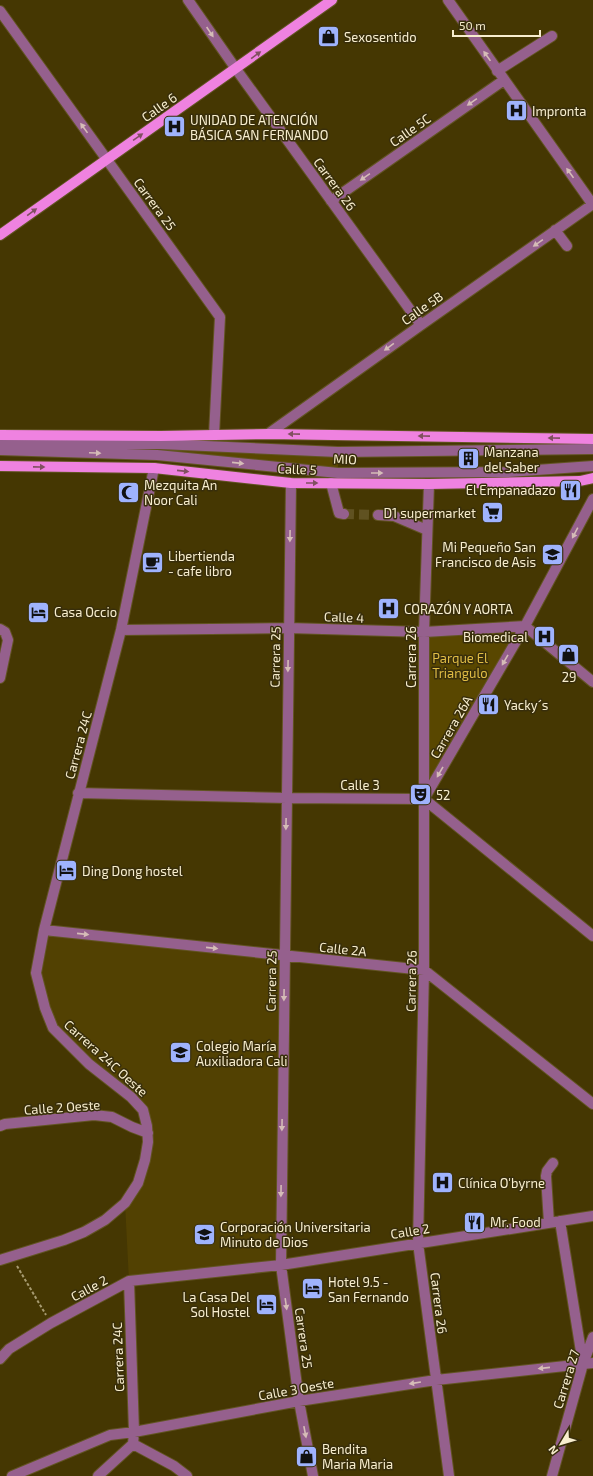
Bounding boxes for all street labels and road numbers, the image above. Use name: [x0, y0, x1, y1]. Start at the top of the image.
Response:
street label: Calle 6: [138, 89, 180, 125]
street label: Calle 5C: [386, 110, 434, 150]
street label: Carrera 26: [310, 154, 360, 214]
street label: Carrera 25: [131, 174, 180, 234]
street label: Calle 5B: [398, 288, 446, 328]
street label: MIO: [333, 451, 357, 467]
street label: Calle 5: [277, 460, 317, 478]
street label: Calle 4: [324, 608, 364, 626]
street label: Carrera 25: [266, 626, 284, 688]
street label: Carrera 26: [403, 626, 419, 688]
street label: Carrera 26A: [427, 693, 475, 761]
street label: Carrera 24C: [61, 709, 95, 781]
street label: Calle 3: [340, 777, 380, 793]
street label: Calle 2A: [319, 939, 367, 959]
street label: Carrera 25: [262, 950, 280, 1012]
street label: Carrera 26: [402, 950, 420, 1012]
street label: Carrera 24C Oeste: [61, 1016, 151, 1100]
street label: Calle 2 Oeste: [23, 1096, 101, 1118]
street label: Calle 2: [389, 1220, 431, 1242]
street label: Carrera 26: [427, 1271, 451, 1335]
street label: Calle 2: [68, 1272, 110, 1304]
street label: Carrera 25: [292, 1307, 316, 1369]
street label: Carrera 24C: [109, 1322, 127, 1392]
street label: Carrera 27: [549, 1347, 583, 1411]
street label: Calle 3 Oeste: [257, 1374, 335, 1404]

